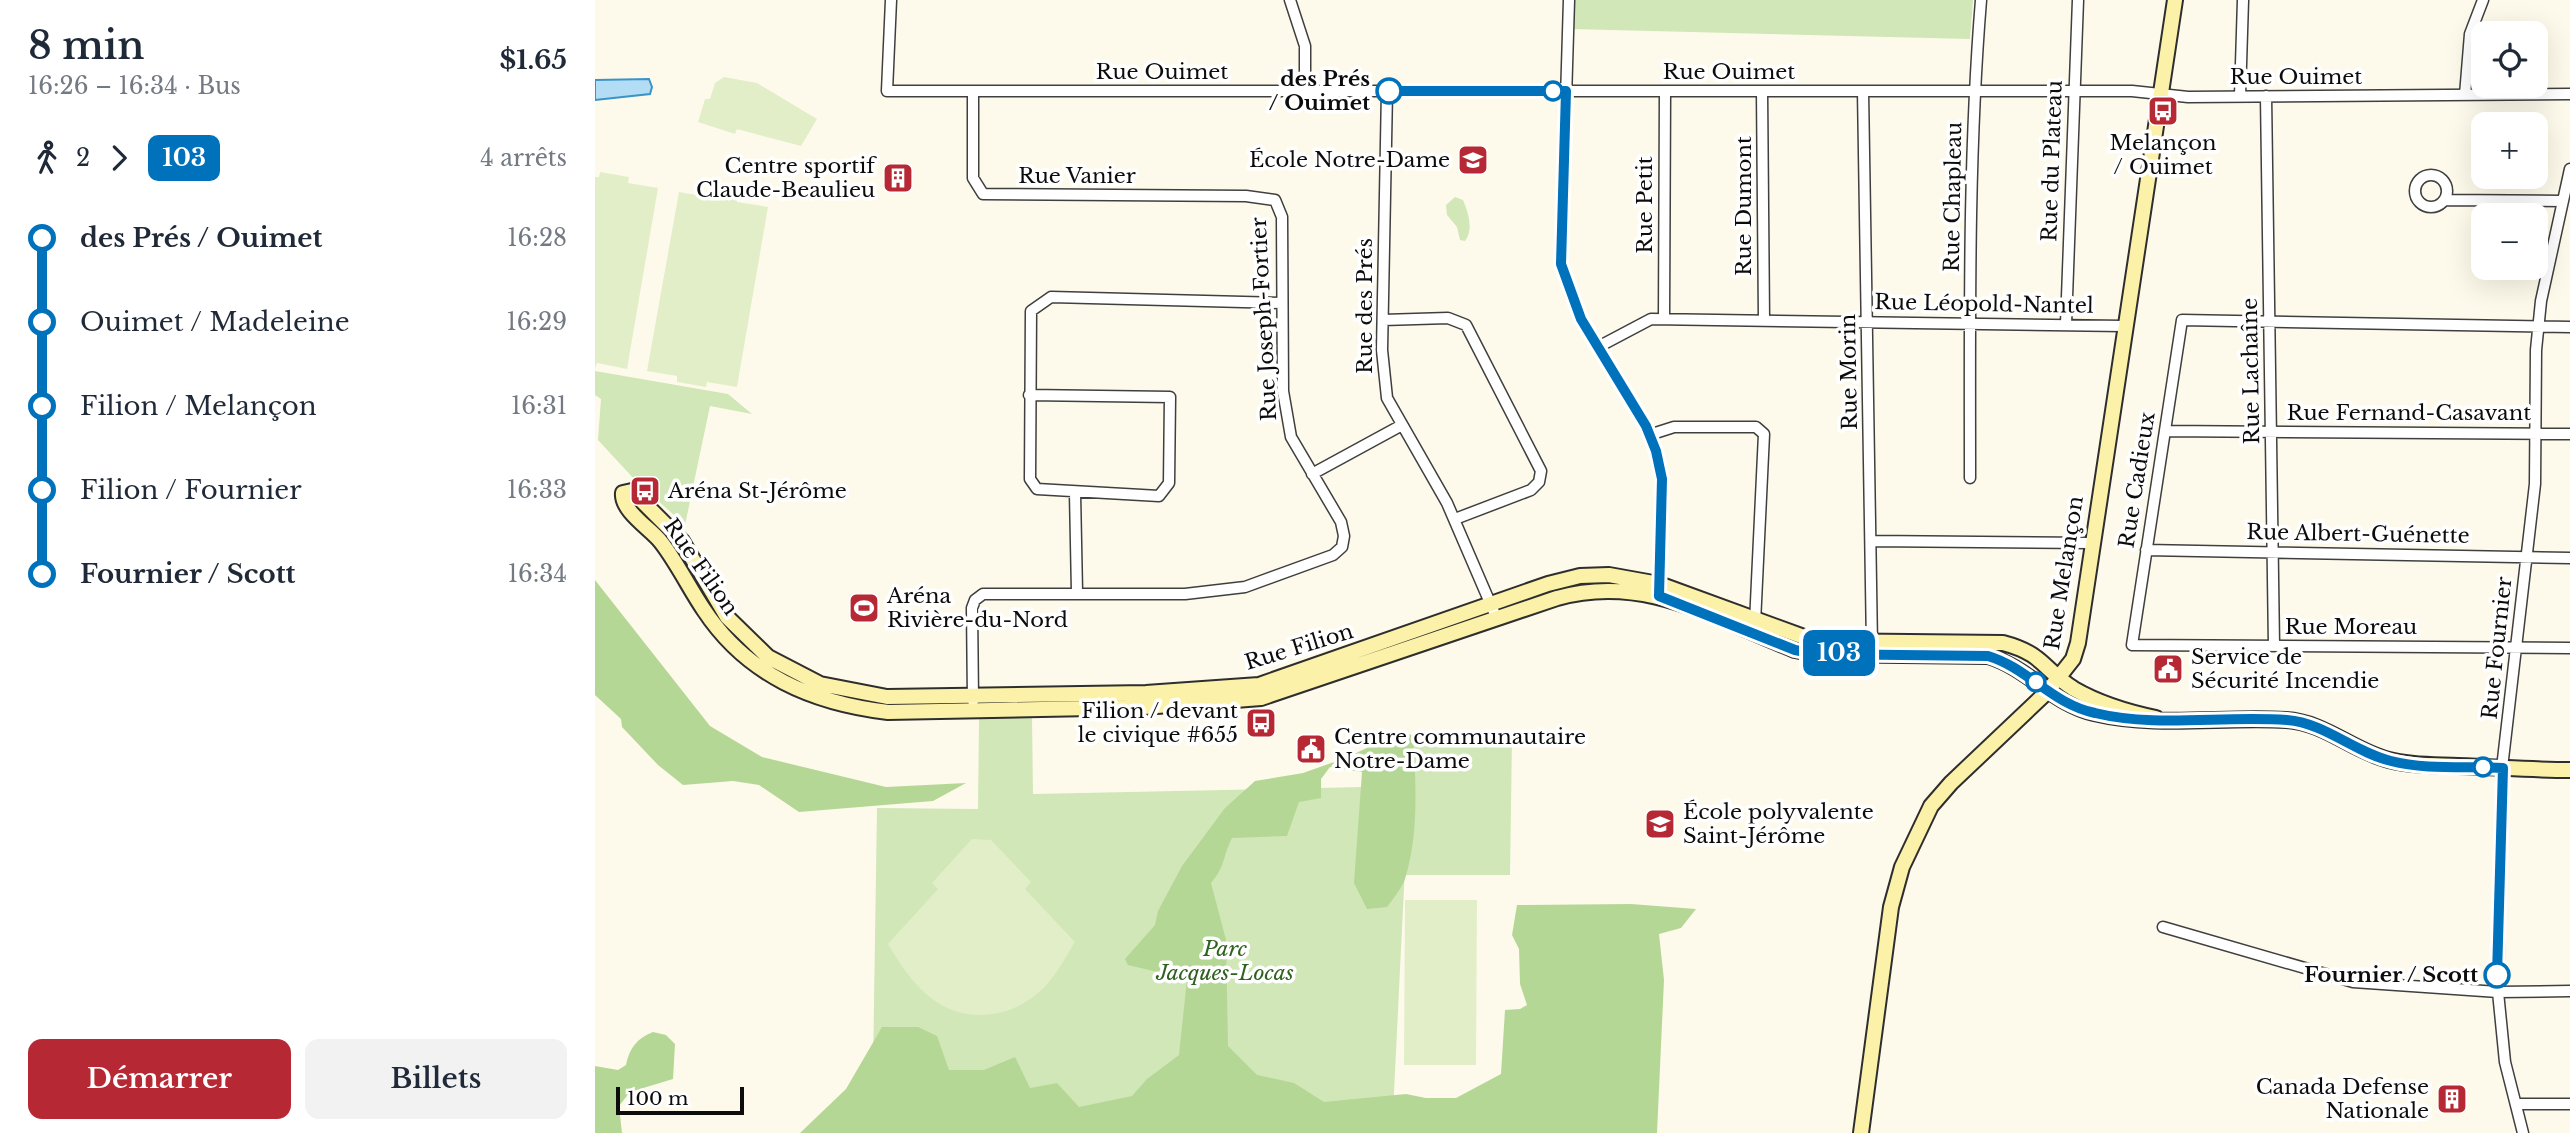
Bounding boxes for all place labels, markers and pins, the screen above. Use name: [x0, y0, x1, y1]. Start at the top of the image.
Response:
place label: des Prés / Ouimet: [1269, 66, 1370, 116]
marker: des Prés / Ouimet: [1376, 78, 1402, 104]
unlabelled marker: [1543, 81, 1563, 101]
bus stop icon: Melançon / Ouimet: [2146, 94, 2180, 128]
place label: Melançon / Ouimet: [2110, 130, 2216, 180]
school or university icon: École Notre-Dame: [1456, 143, 1490, 177]
place label: École Notre-Dame: [1249, 147, 1450, 173]
place label: Centre sportif Claude-Beaulieu: [696, 153, 877, 203]
building icon: Centre sportif Claude-Beaulieu: [881, 161, 915, 195]
bus stop icon: Aréna St-Jérôme: [628, 474, 662, 508]
place label: Aréna St-Jérôme: [667, 478, 847, 504]
place label: Aréna Rivière-du-Nord: [886, 583, 1068, 633]
sports icon: Aréna Rivière-du-Nord: [847, 591, 881, 625]
place label: Service de Sécurité Incendie: [2191, 644, 2379, 694]
public building icon: Service de Sécurité Incendie: [2151, 652, 2185, 686]
unlabelled marker: [2026, 672, 2046, 692]
place label: Filion / devant le civique #655: [1078, 698, 1238, 748]
bus stop icon: Filion / devant le civique #655: [1244, 706, 1278, 740]
place label: Centre communautaire Notre-Dame: [1334, 724, 1586, 774]
public building icon: Centre communautaire Notre-Dame: [1294, 732, 1328, 766]
unlabelled marker: [2473, 757, 2493, 777]
place label: École polyvalente Saint-Jérôme: [1683, 799, 1874, 849]
school or university icon: École polyvalente Saint-Jérôme: [1643, 807, 1677, 841]
place label: Fournier / Scott: [2304, 962, 2478, 988]
marker: Fournier / Scott: [2484, 962, 2510, 988]
place label: Canada Defense Nationale: [2256, 1074, 2429, 1124]
building icon: Canada Defense Nationale: [2435, 1082, 2469, 1116]

